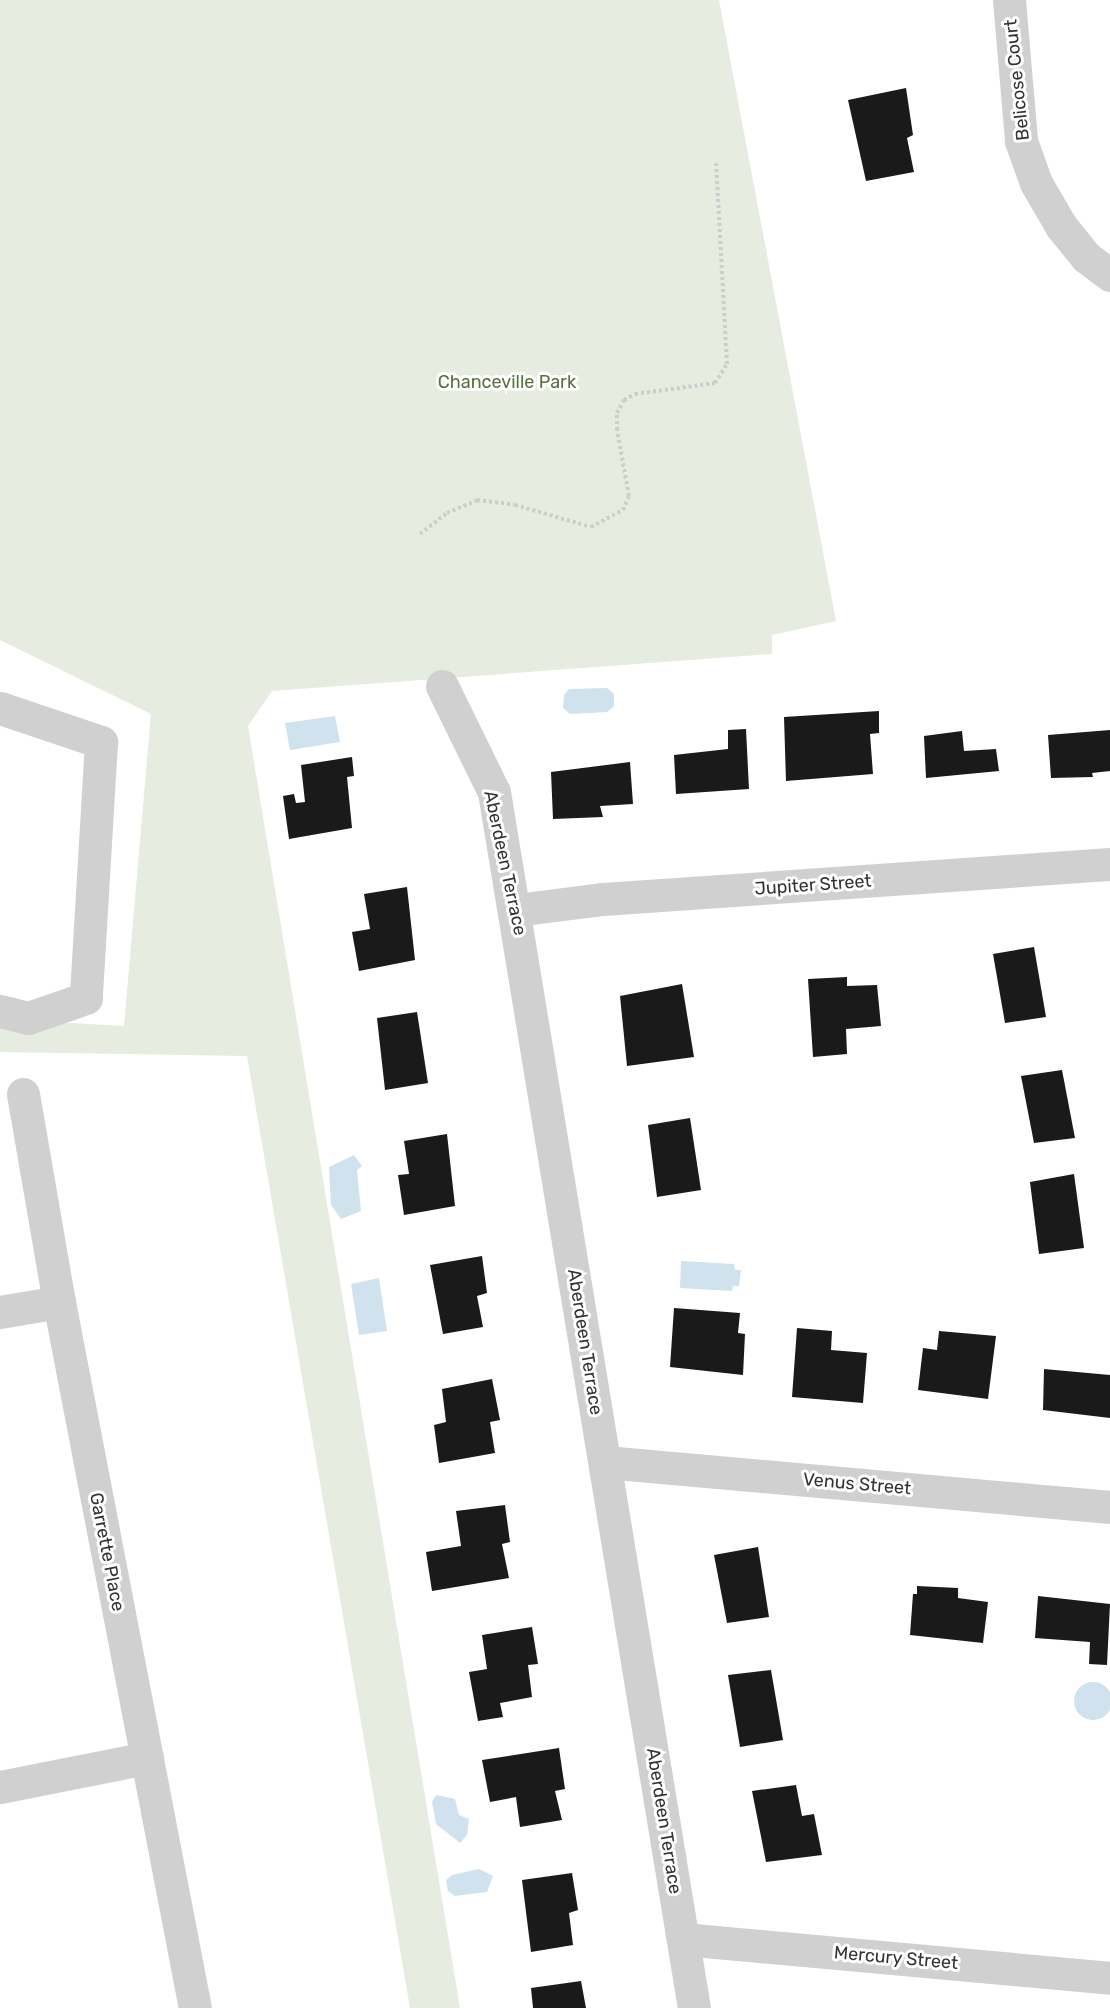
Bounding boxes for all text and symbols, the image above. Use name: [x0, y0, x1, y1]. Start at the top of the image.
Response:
street label: Belicose Court: [1000, 18, 1034, 142]
park label: Chanceville Park: [438, 371, 576, 393]
street label: Aberdeen Terrace: [479, 788, 531, 938]
street label: Jupiter Street: [754, 870, 872, 900]
street label: Aberdeen Terrace: [563, 1267, 607, 1417]
street label: Venus Street: [802, 1469, 912, 1499]
street label: Garrette Place: [85, 1491, 129, 1613]
street label: Aberdeen Terrace: [642, 1746, 686, 1896]
street label: Mercury Street: [833, 1942, 959, 1974]

